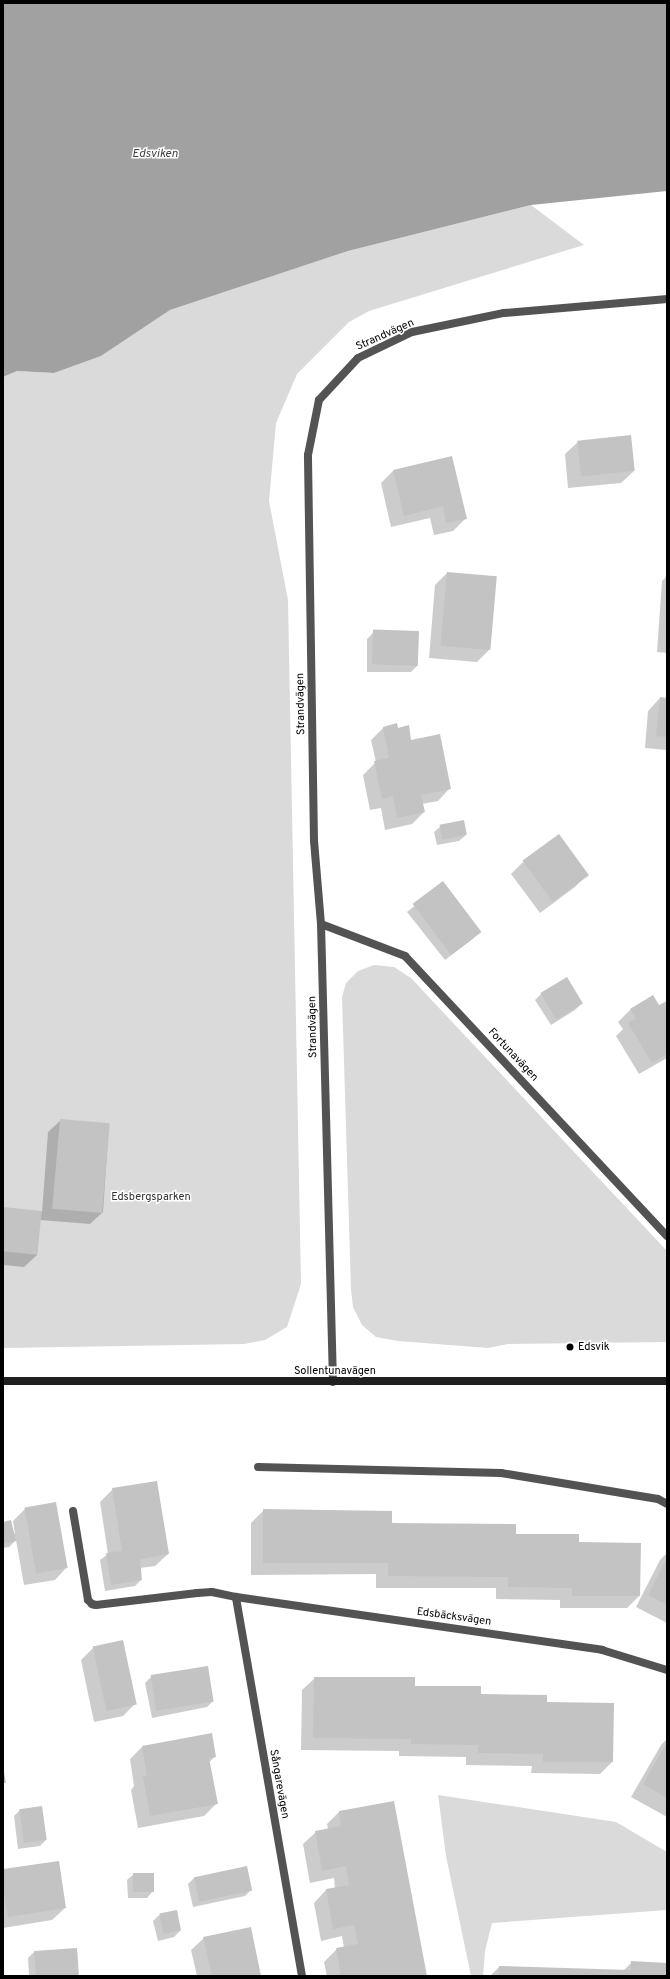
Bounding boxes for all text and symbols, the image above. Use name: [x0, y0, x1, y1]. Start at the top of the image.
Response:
water label: Edsviken: [132, 148, 178, 162]
street label: Strandvägen: [354, 316, 416, 354]
street label: Strandvägen: [294, 673, 308, 735]
street label: Strandvägen: [306, 996, 320, 1058]
street label: Fortunavägen: [485, 1026, 541, 1084]
park label: Edsbergsparken: [111, 1190, 191, 1204]
place label: Edsvik: [578, 1340, 610, 1354]
marker: Edsvik: [565, 1342, 575, 1352]
street label: Sollentunavägen: [294, 1364, 376, 1378]
street label: Edsbäcksvägen: [416, 1605, 492, 1629]
street label: Sångarevägen: [266, 1748, 292, 1820]

